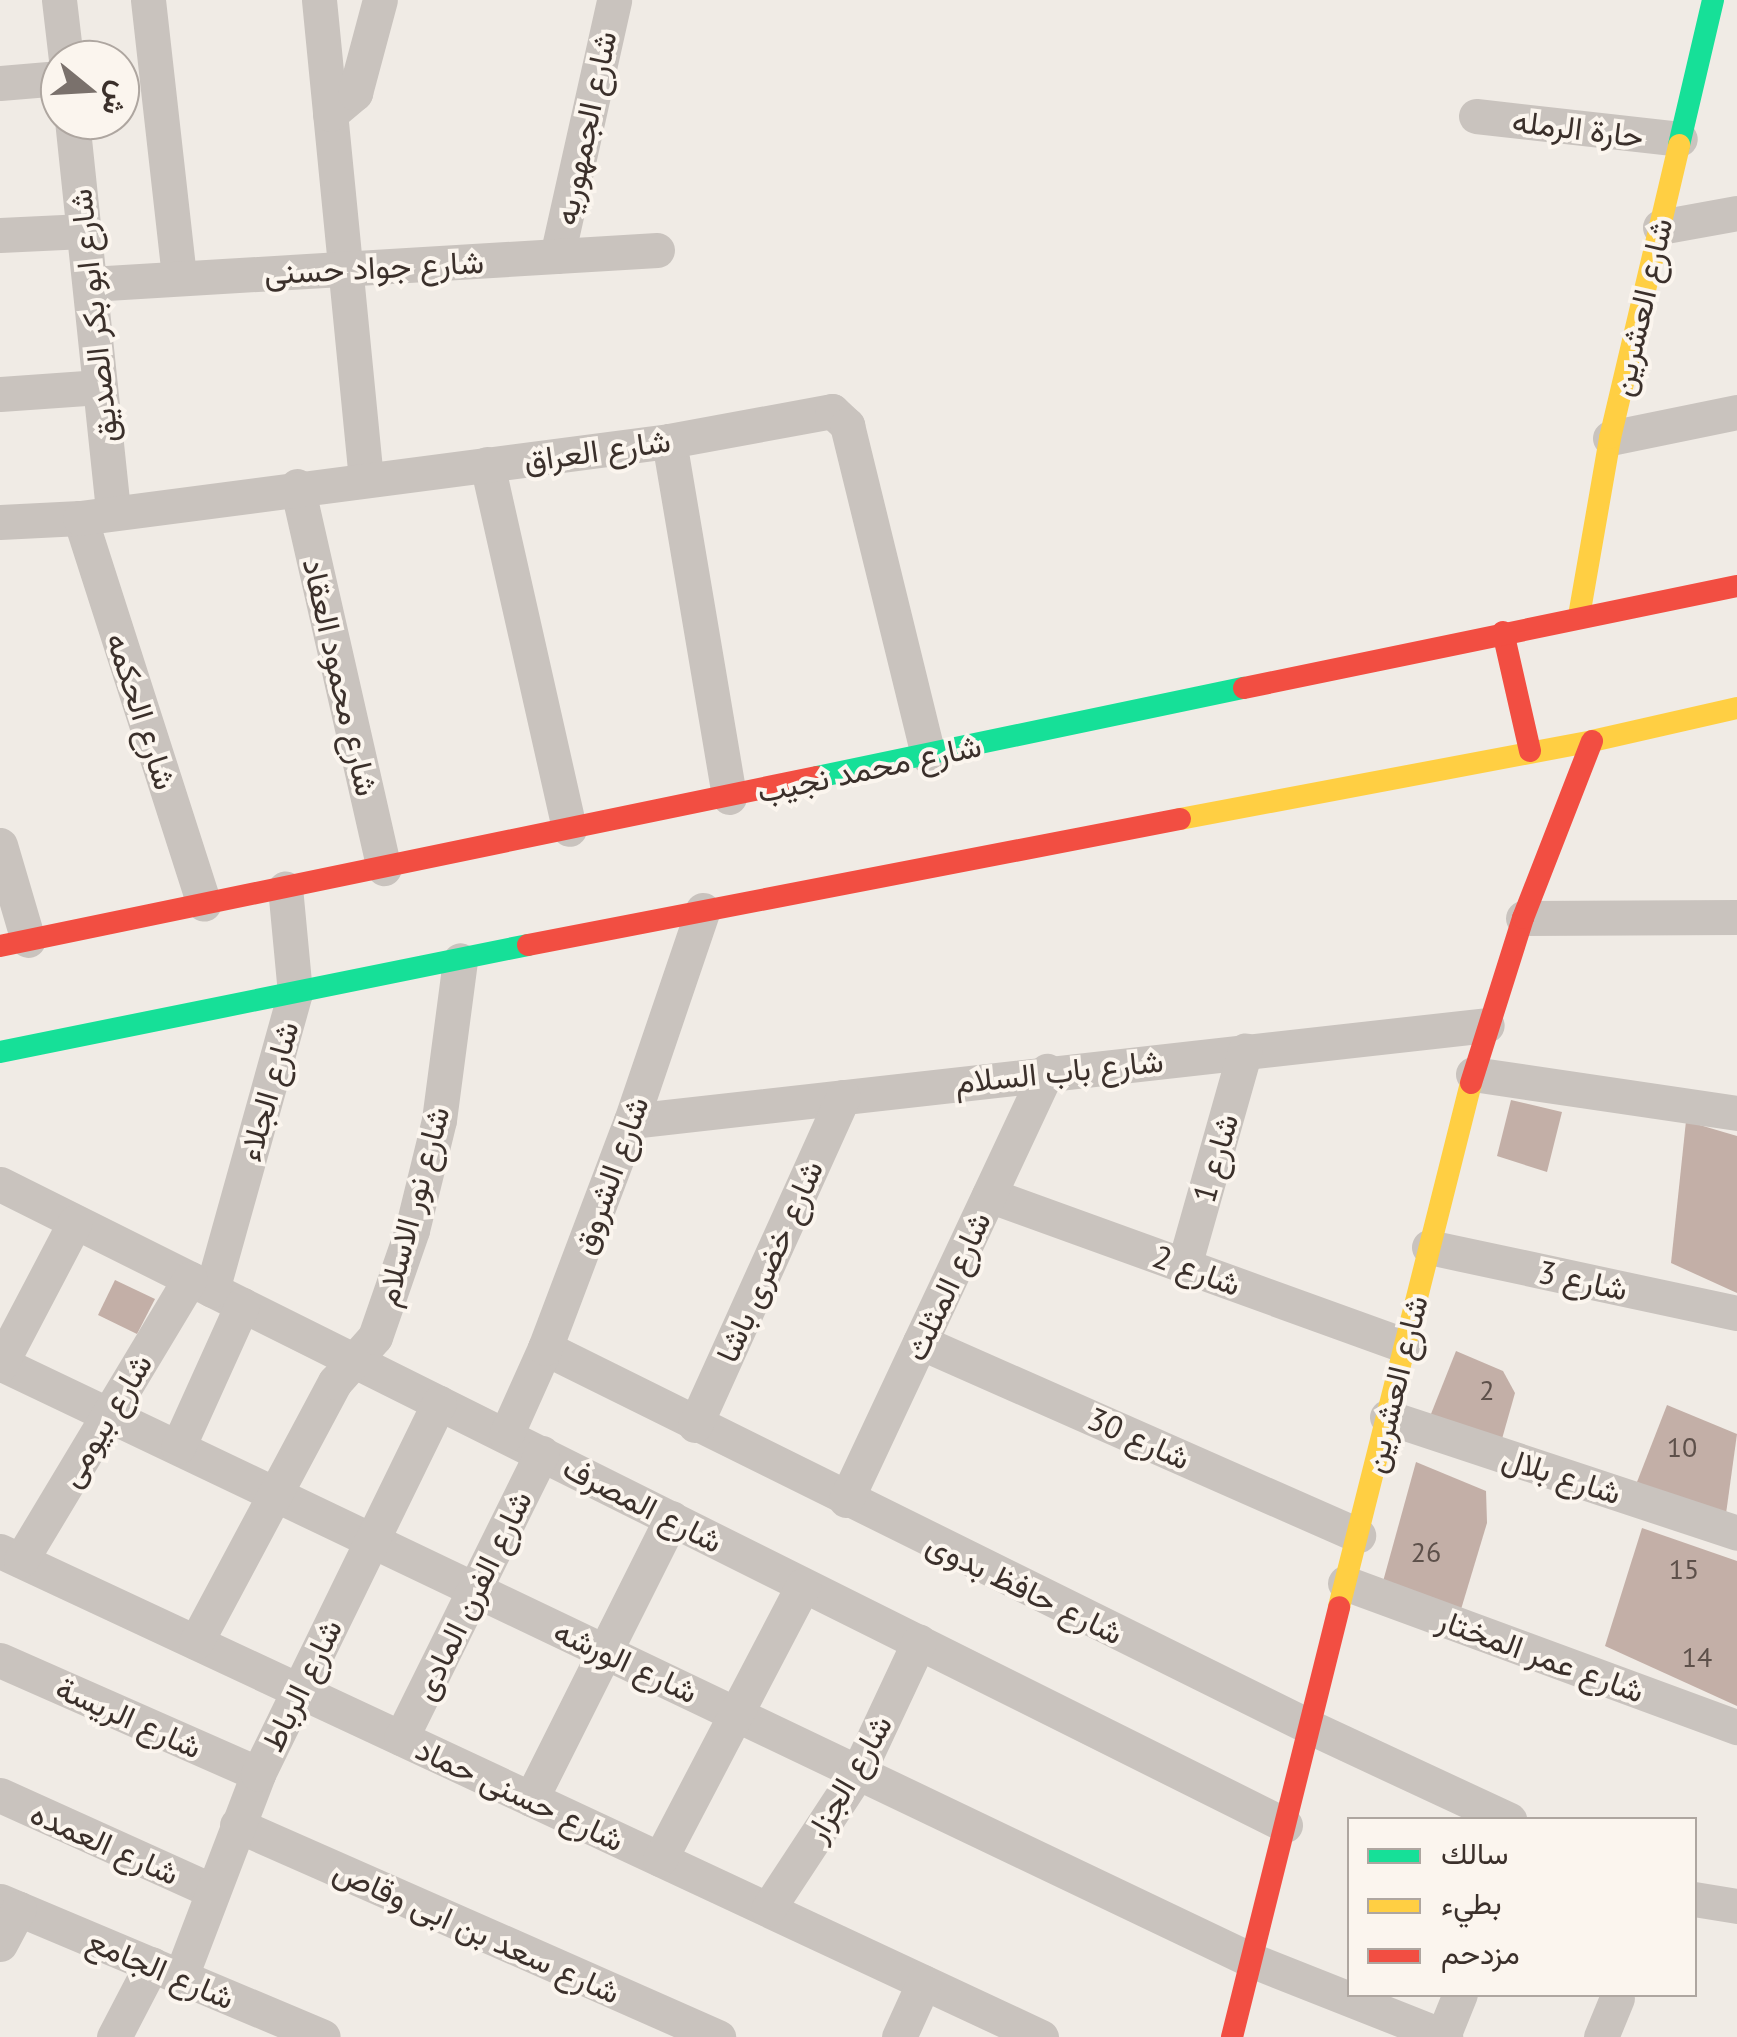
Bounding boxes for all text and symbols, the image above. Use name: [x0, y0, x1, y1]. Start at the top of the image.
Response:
street label: شارع الجمهوريه: [546, 27, 624, 229]
north arrow: [40, 40, 140, 140]
text: ش: [94, 77, 140, 121]
street label: حارة الرمله: [1510, 101, 1646, 155]
street label: شارع ابو بكر الصديق: [61, 187, 125, 445]
street label: شارع العشرين: [1602, 214, 1680, 400]
street label: شارع جواد حسنى: [263, 242, 485, 292]
street label: شارع العراق: [521, 421, 673, 479]
street label: شارع محمود العقاد: [295, 554, 387, 800]
street label: شارع الحكمه: [99, 628, 185, 794]
street label: شارع محمد نجيب: [754, 726, 984, 810]
street label: شارع الجلاء: [230, 1017, 306, 1165]
street label: شارع باب السلام: [953, 1041, 1165, 1101]
street label: شارع الشروق: [564, 1091, 656, 1259]
street label: شارع نور الاسلام: [367, 1102, 457, 1310]
street label: شارع 1: [1184, 1109, 1246, 1207]
street label: شارع خضرى باشا: [707, 1154, 831, 1368]
street label: شارع المثلث: [896, 1205, 998, 1367]
street label: شارع 2: [1148, 1237, 1246, 1303]
street label: شارع 3: [1535, 1252, 1631, 1308]
street label: شارع العشرين: [1354, 1291, 1436, 1477]
street label: شارع بيومى: [50, 1347, 160, 1493]
house number: 2: [1479, 1373, 1495, 1407]
street label: شارع 30: [1082, 1399, 1196, 1477]
house number: 10: [1667, 1430, 1697, 1464]
street label: شارع بلال: [1498, 1438, 1626, 1512]
street label: شارع المصرف: [557, 1448, 729, 1560]
street label: شارع الفرن المادى: [405, 1484, 539, 1706]
street label: شارع حافظ بدوى: [921, 1524, 1129, 1652]
house number: 26: [1411, 1535, 1441, 1569]
house number: 15: [1669, 1552, 1699, 1586]
street label: شارع عمر المختار: [1432, 1600, 1650, 1710]
street label: شارع الورشه: [548, 1611, 704, 1711]
street label: شارع الرباط: [252, 1612, 350, 1758]
house number: 14: [1682, 1640, 1712, 1674]
street label: شارع الريسة: [50, 1668, 208, 1766]
street label: شارع الجزار: [796, 1708, 900, 1848]
street label: شارع حسنى حماد: [410, 1729, 630, 1859]
street label: شارع العمده: [25, 1793, 185, 1893]
legend: [1347, 1817, 1697, 1997]
text: سالك: [1441, 1833, 1508, 1872]
street label: شارع سعد بن ابى وقاص: [328, 1851, 626, 2011]
text: بطيء: [1441, 1883, 1502, 1922]
street label: شارع الجامع: [82, 1921, 240, 2017]
text: مزدحم: [1441, 1933, 1520, 1972]

